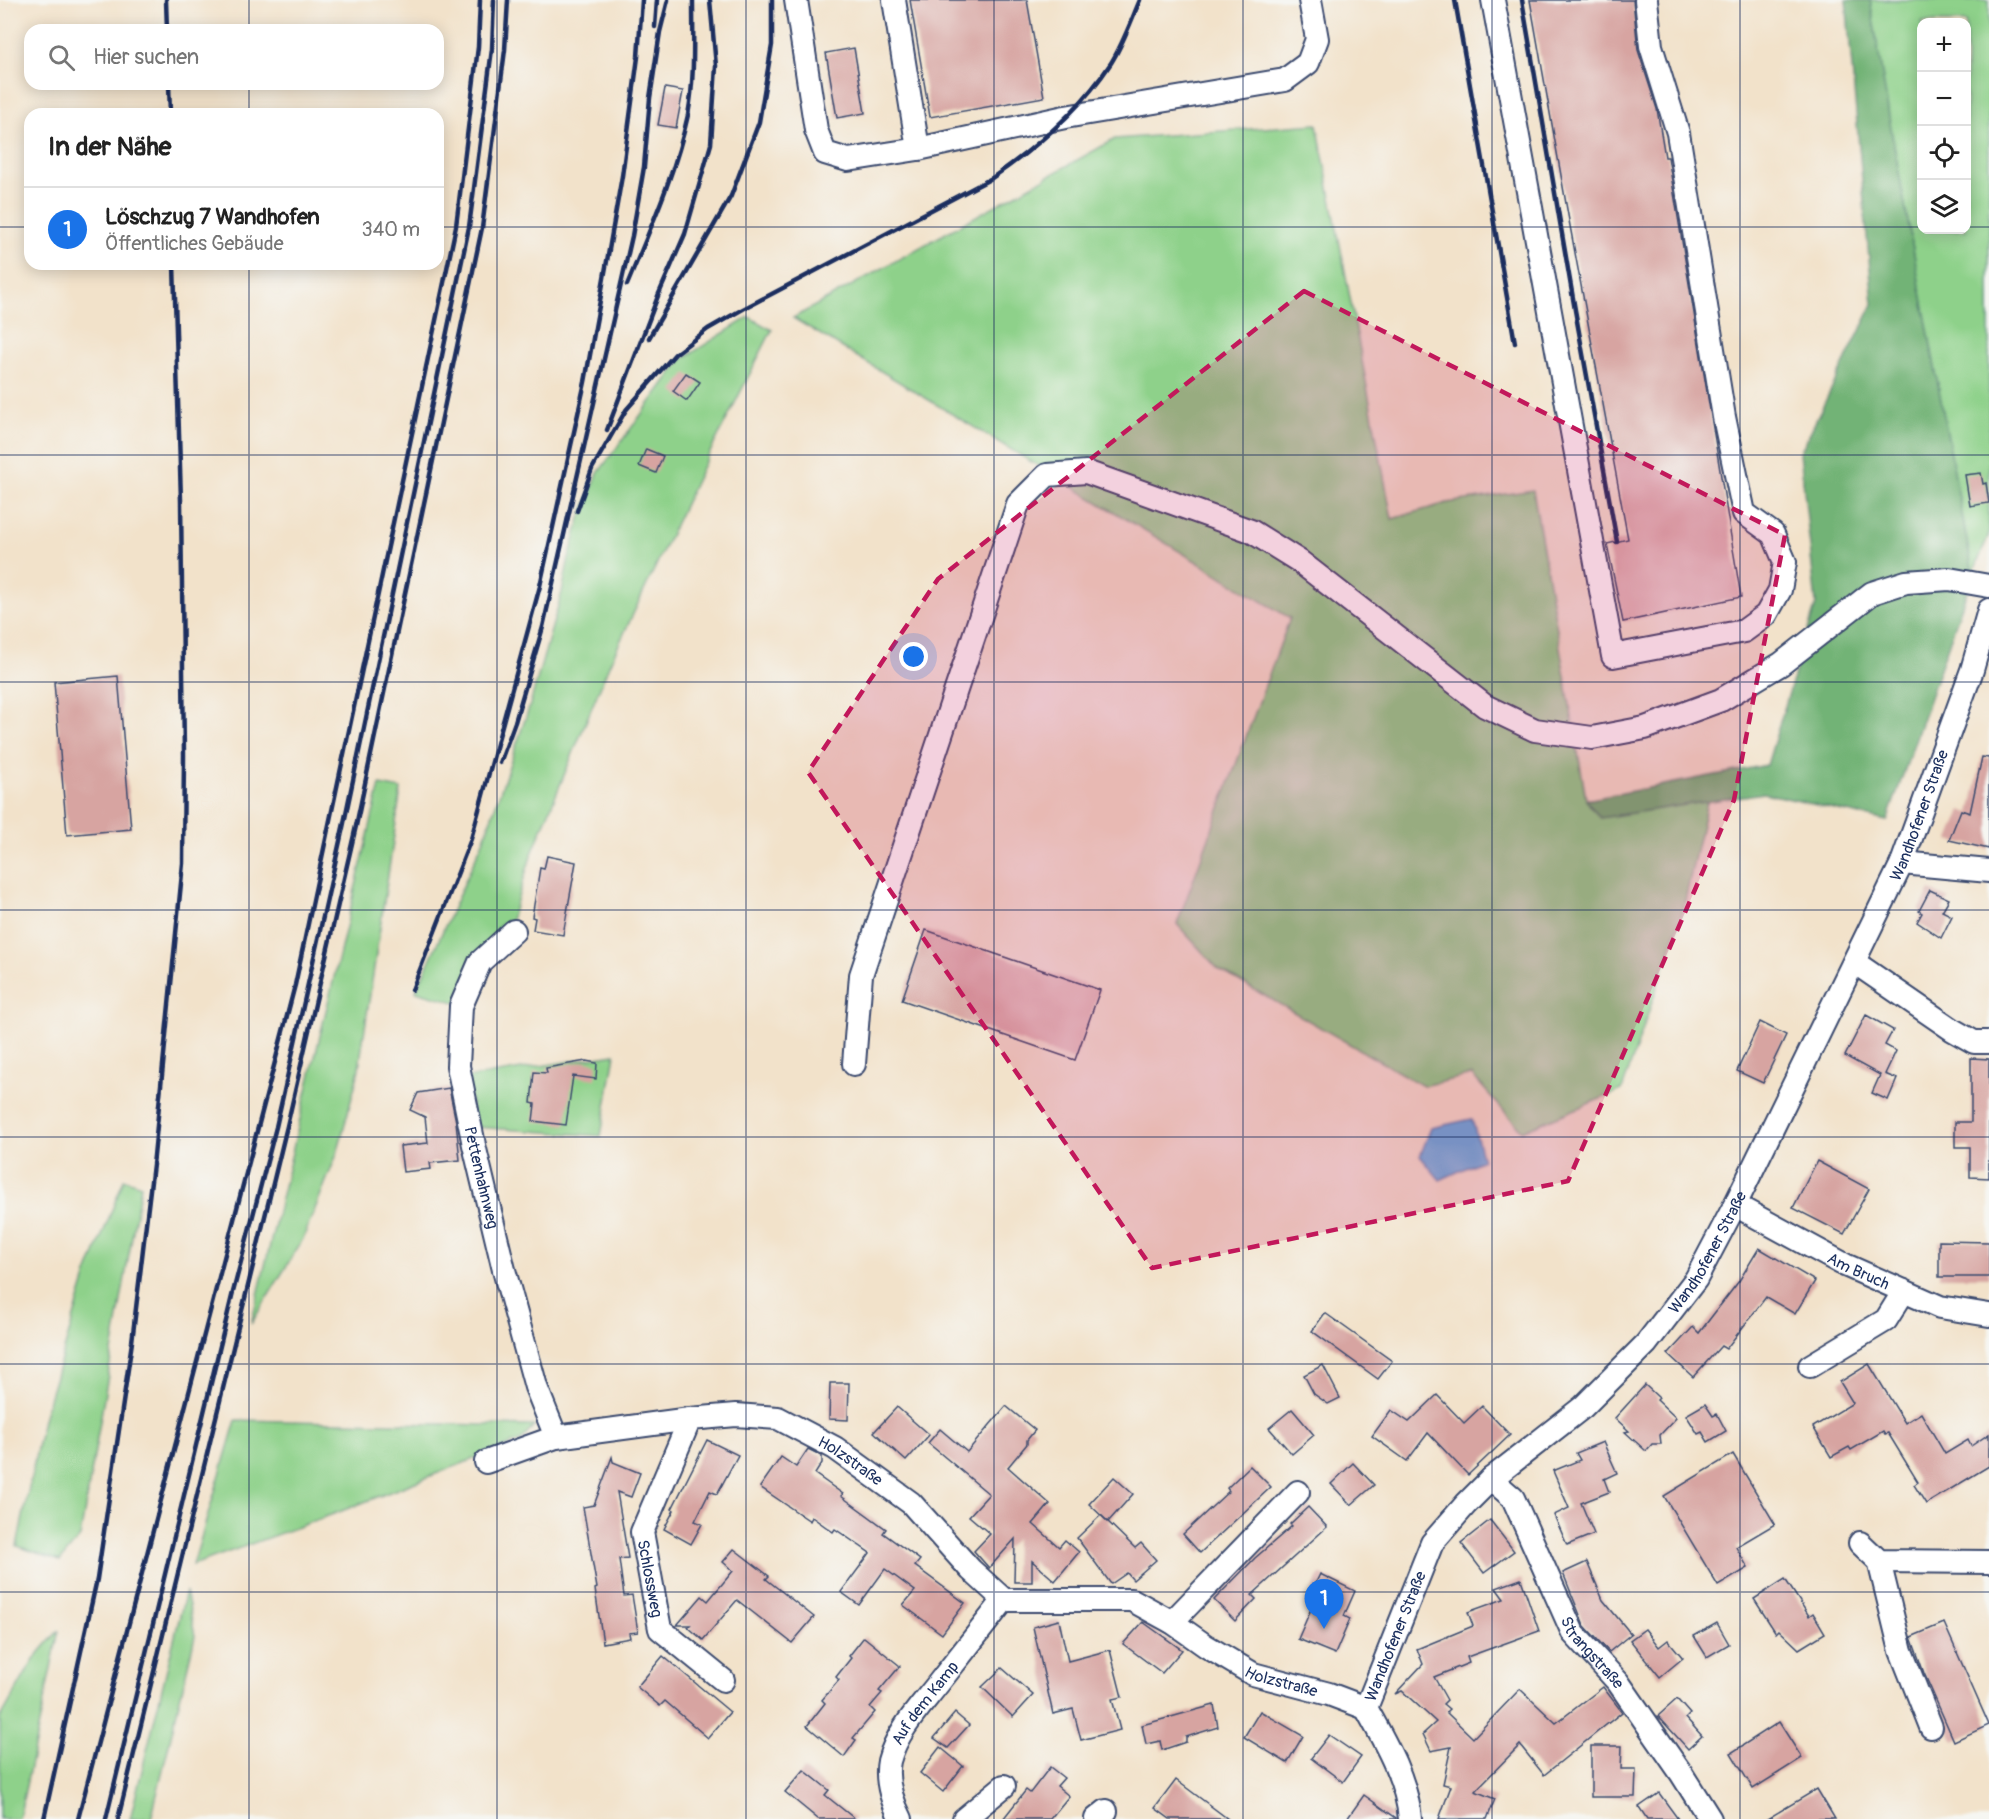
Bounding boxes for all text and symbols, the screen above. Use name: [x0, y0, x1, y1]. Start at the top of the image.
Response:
map controls: [1917, 18, 1971, 234]
button: +: [1917, 18, 1971, 72]
search box: [24, 24, 444, 90]
icon: search: [45, 41, 78, 74]
text: Hier suchen: [93, 43, 199, 71]
button: −: [1917, 72, 1971, 126]
button: locate: [1917, 126, 1971, 180]
text: In der Nähe: [48, 131, 171, 163]
button: layers: [1917, 180, 1971, 234]
text: Löschzug 7 Wandhofen: [105, 203, 320, 231]
text: 1: [64, 217, 71, 242]
text: 340 m: [361, 217, 420, 242]
text: Öffentliches Gebäude: [105, 231, 284, 256]
your location: [899, 642, 928, 671]
street label: Wandhofener Straße: [1886, 747, 1953, 885]
street label: Pettenhahnweg: [459, 1125, 503, 1231]
street label: Wandhofener Straße: [1664, 1188, 1751, 1318]
street label: Am Bruch: [1824, 1248, 1892, 1294]
street label: Holzstraße: [815, 1432, 886, 1490]
street label: Schlossweg: [633, 1538, 667, 1619]
street label: Wandhofener Straße: [1361, 1568, 1431, 1704]
pin: 1: [1304, 1580, 1344, 1629]
street label: Strangstraße: [1556, 1614, 1628, 1693]
street label: Auf dem Kamp: [887, 1657, 963, 1749]
street label: Holzstraße: [1241, 1662, 1320, 1702]

